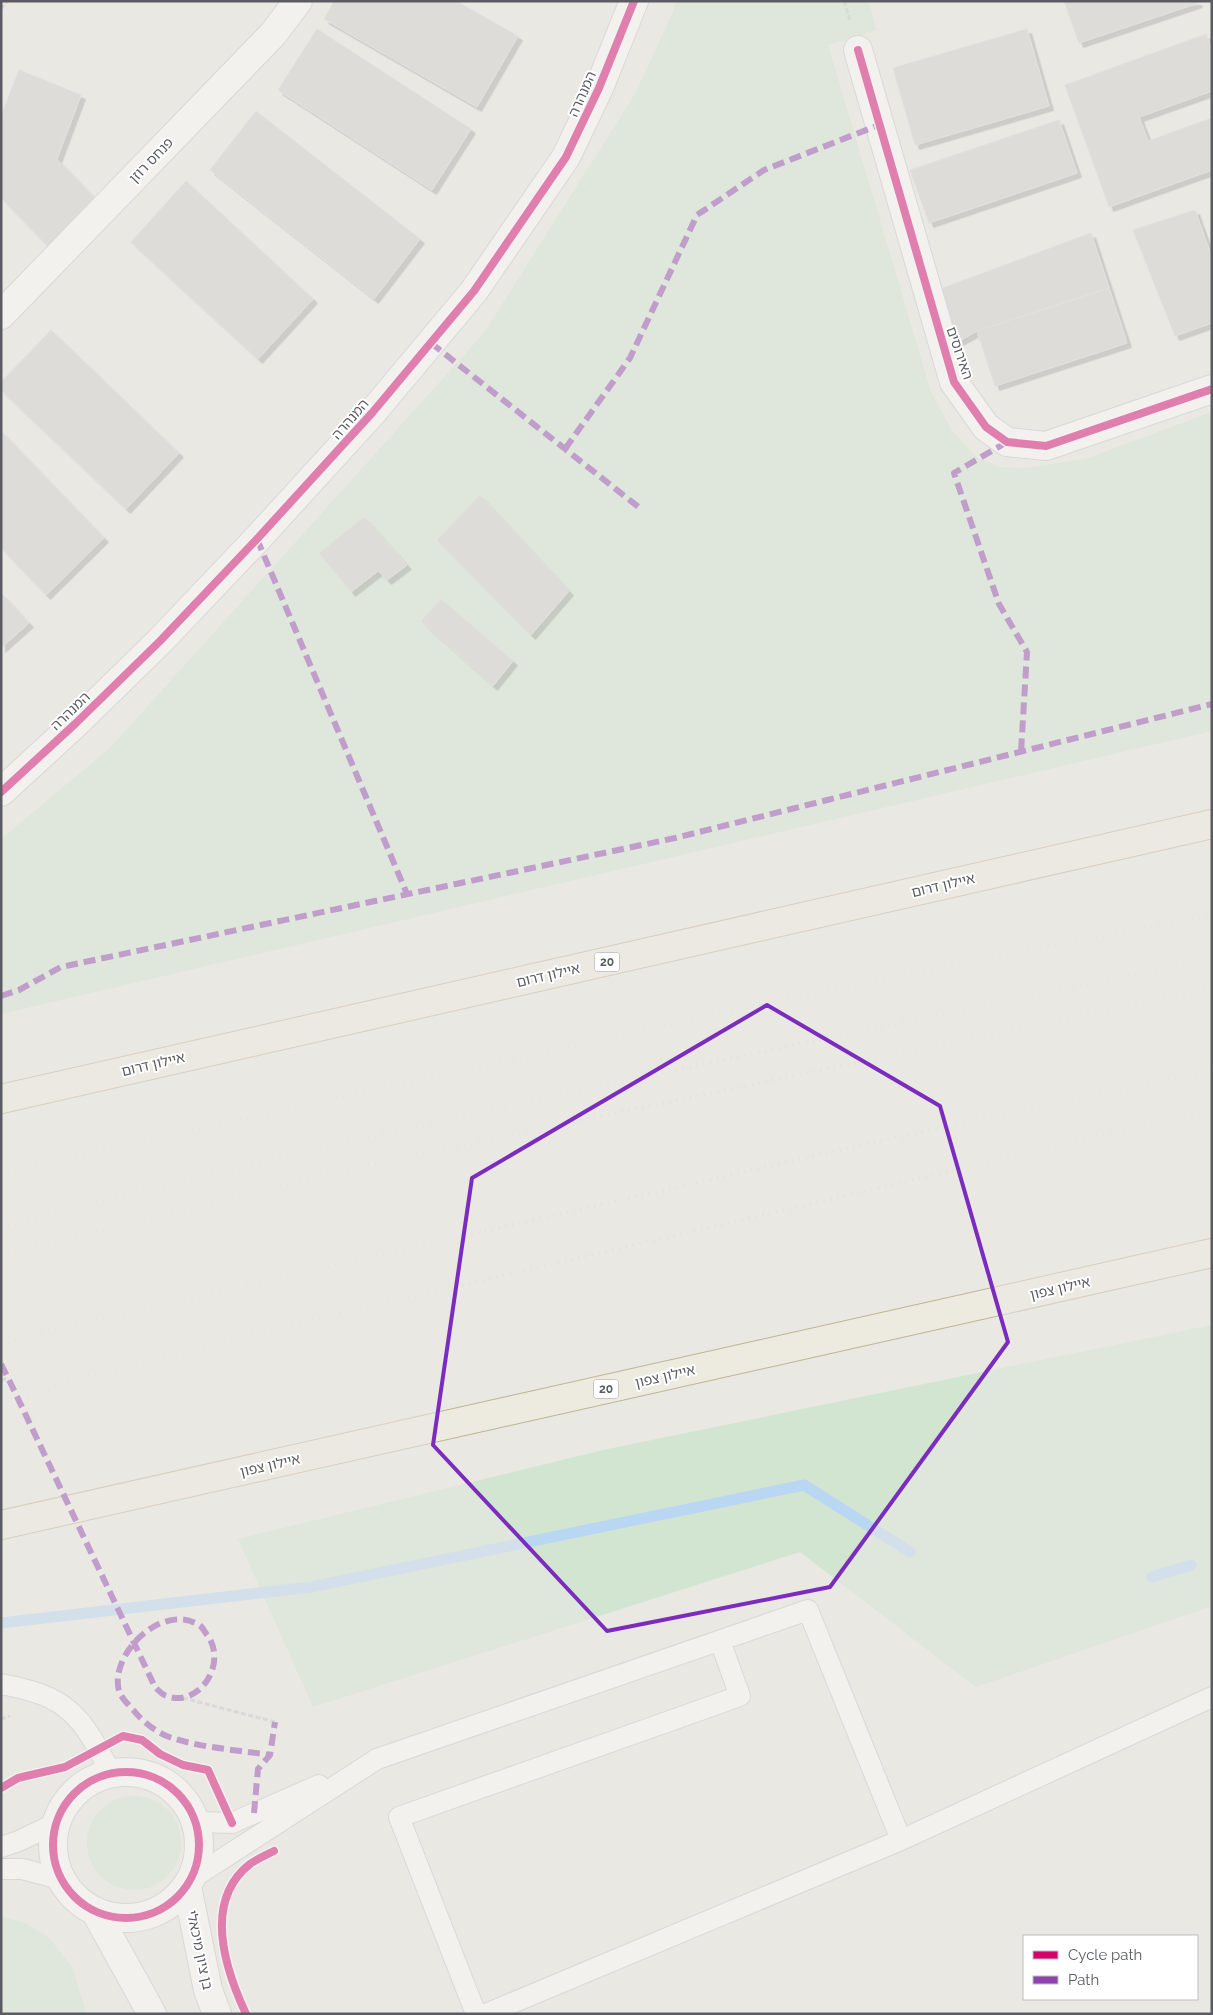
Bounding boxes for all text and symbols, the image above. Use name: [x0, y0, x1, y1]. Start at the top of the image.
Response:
street label: המנהרה: [565, 69, 599, 119]
street label: פנחס רוזן: [126, 134, 176, 186]
street label: האירוסים: [943, 324, 977, 382]
street label: המנהרה: [328, 396, 372, 442]
street label: המנהרה: [47, 689, 93, 733]
street label: איילון דרום: [910, 870, 976, 900]
road number: 20: [594, 952, 620, 972]
street label: איילון דרום: [515, 960, 581, 990]
street label: איילון דרום: [120, 1049, 186, 1079]
street label: איילון צפון: [1028, 1273, 1092, 1303]
street label: איילון צפון: [633, 1361, 697, 1391]
road number: 20: [594, 1380, 618, 1398]
street label: איילון צפון: [238, 1450, 302, 1480]
street label: בן ציון מיכאלי: [184, 1909, 216, 1991]
legend: [1023, 1935, 1198, 2000]
text: Cycle path: [1068, 1946, 1142, 1964]
text: Path: [1068, 1971, 1099, 1989]

